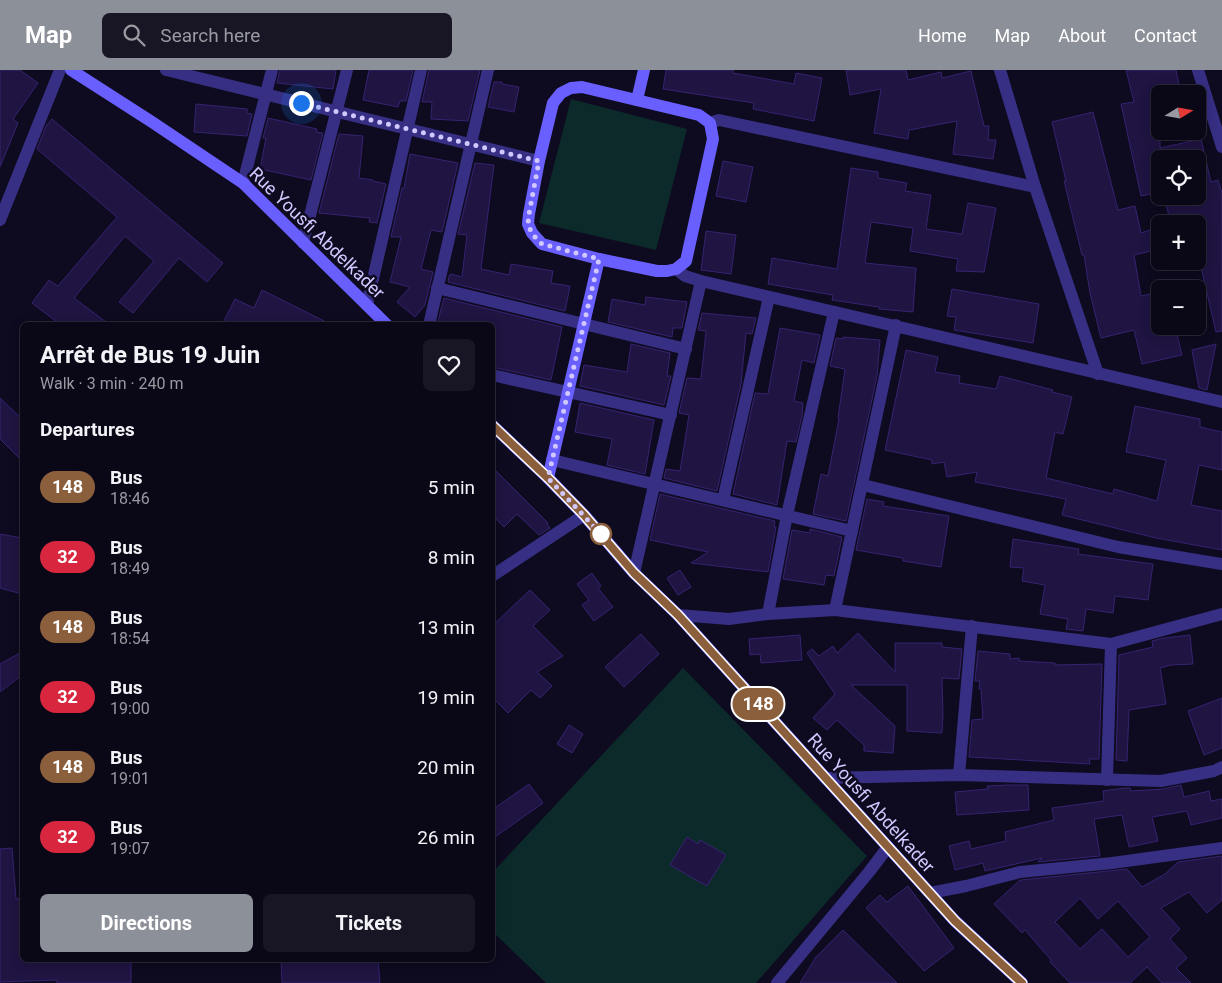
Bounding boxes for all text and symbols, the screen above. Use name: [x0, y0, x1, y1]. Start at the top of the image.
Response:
search box: [102, 13, 452, 58]
text: Map: [25, 21, 72, 49]
icon: search: [120, 21, 148, 49]
text: Search here: [160, 24, 260, 47]
text: Home: [918, 25, 967, 46]
text: Map: [995, 25, 1030, 46]
text: About: [1058, 25, 1106, 46]
text: Contact: [1134, 25, 1197, 46]
north arrow: [1151, 85, 1206, 140]
map controls: [1151, 85, 1206, 335]
your location: [289, 91, 314, 116]
button: locate: [1151, 150, 1206, 205]
street label: Rue Yousfi Abdelkader: [245, 163, 389, 303]
button: +: [1151, 215, 1206, 270]
button: −: [1151, 280, 1206, 335]
button: heart: [423, 339, 475, 391]
text: Arrêt de Bus 19 Juin: [40, 341, 260, 369]
text: Walk · 3 min · 240 m: [40, 374, 184, 393]
text: Departures: [40, 418, 135, 441]
text: Bus: [110, 466, 143, 489]
text: 148: [52, 476, 83, 497]
text: 5 min: [428, 476, 475, 499]
text: 18:46: [110, 489, 150, 508]
unlabelled marker: [590, 523, 612, 545]
text: Bus: [110, 536, 143, 559]
text: 32: [57, 546, 78, 567]
text: 8 min: [428, 546, 475, 569]
text: 18:49: [110, 559, 150, 578]
text: Bus: [110, 606, 143, 629]
text: 148: [52, 616, 83, 637]
text: 13 min: [417, 616, 475, 639]
text: 18:54: [110, 629, 150, 648]
text: Bus: [110, 676, 143, 699]
text: 32: [57, 686, 78, 707]
text: 19 min: [417, 686, 475, 709]
line badge: 148: [729, 688, 787, 720]
text: 148: [743, 693, 773, 714]
text: 19:00: [110, 699, 150, 718]
street label: Rue Yousfi Abdelkader: [803, 729, 939, 877]
text: Bus: [110, 746, 143, 769]
text: 148: [52, 756, 83, 777]
text: 20 min: [417, 756, 475, 779]
text: 19:01: [110, 769, 150, 788]
text: Bus: [110, 816, 143, 839]
text: 32: [57, 826, 78, 847]
text: 26 min: [417, 826, 475, 849]
text: 19:07: [110, 839, 150, 858]
button: Directions: [40, 894, 253, 952]
button: Tickets: [263, 894, 475, 952]

